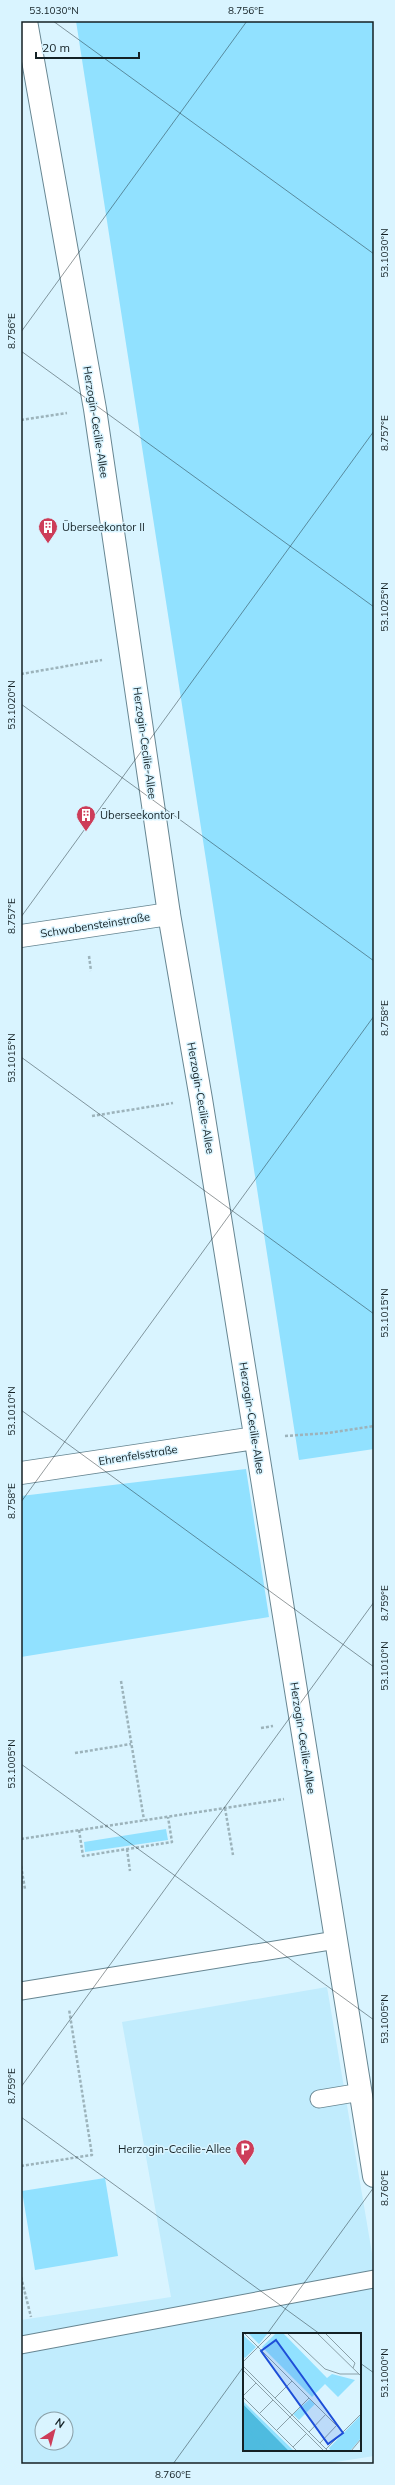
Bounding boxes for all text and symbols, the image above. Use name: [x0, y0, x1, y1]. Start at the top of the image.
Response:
text: 53.1030°N: [29, 4, 79, 17]
text: 8.756°E: [228, 4, 264, 17]
scale bar: [36, 34, 139, 60]
text: 20 m: [42, 40, 70, 55]
text: 53.1030°N: [378, 228, 391, 278]
text: 8.756°E: [5, 313, 18, 349]
street label: Herzogin-Cecilie-Allee: [80, 365, 112, 479]
text: 8.757°E: [378, 415, 391, 451]
building icon: Überseekontor II: [37, 516, 59, 544]
place label: Überseekontor II: [62, 520, 145, 534]
text: 53.1025°N: [378, 582, 391, 632]
text: 53.1020°N: [5, 680, 18, 730]
street label: Herzogin-Cecilie-Allee: [130, 686, 160, 800]
building icon: Überseekontor I: [75, 804, 97, 832]
place label: Überseekontor I: [100, 808, 180, 822]
text: 8.757°E: [5, 898, 18, 934]
street label: Schwabensteinstraße: [39, 909, 151, 941]
text: 8.758°E: [378, 1000, 391, 1036]
text: 53.1015°N: [5, 1033, 18, 1083]
street label: Herzogin-Cecilie-Allee: [184, 1041, 218, 1155]
text: 53.1015°N: [378, 1288, 391, 1338]
street label: Herzogin-Cecilie-Allee: [236, 1361, 268, 1475]
text: 53.1010°N: [5, 1386, 18, 1436]
street label: Ehrenfelsstraße: [98, 1442, 178, 1468]
text: 8.758°E: [5, 1483, 18, 1519]
text: 8.759°E: [378, 1585, 391, 1621]
text: 53.1010°N: [378, 1641, 391, 1691]
street label: Herzogin-Cecilie-Allee: [287, 1681, 319, 1795]
text: 53.1005°N: [5, 1739, 18, 1789]
text: 53.1005°N: [378, 1994, 391, 2044]
text: 8.759°E: [5, 2068, 18, 2104]
parking icon: Herzogin-Cecilie-Allee: [234, 2138, 256, 2166]
place label: Herzogin-Cecilie-Allee: [118, 2142, 231, 2156]
text: 8.760°E: [378, 2170, 391, 2206]
inset map: [243, 2333, 361, 2451]
text: 53.1000°N: [378, 2348, 391, 2398]
north arrow: [34, 2411, 74, 2451]
text: N: [52, 2415, 67, 2431]
text: 8.760°E: [155, 2468, 191, 2481]

